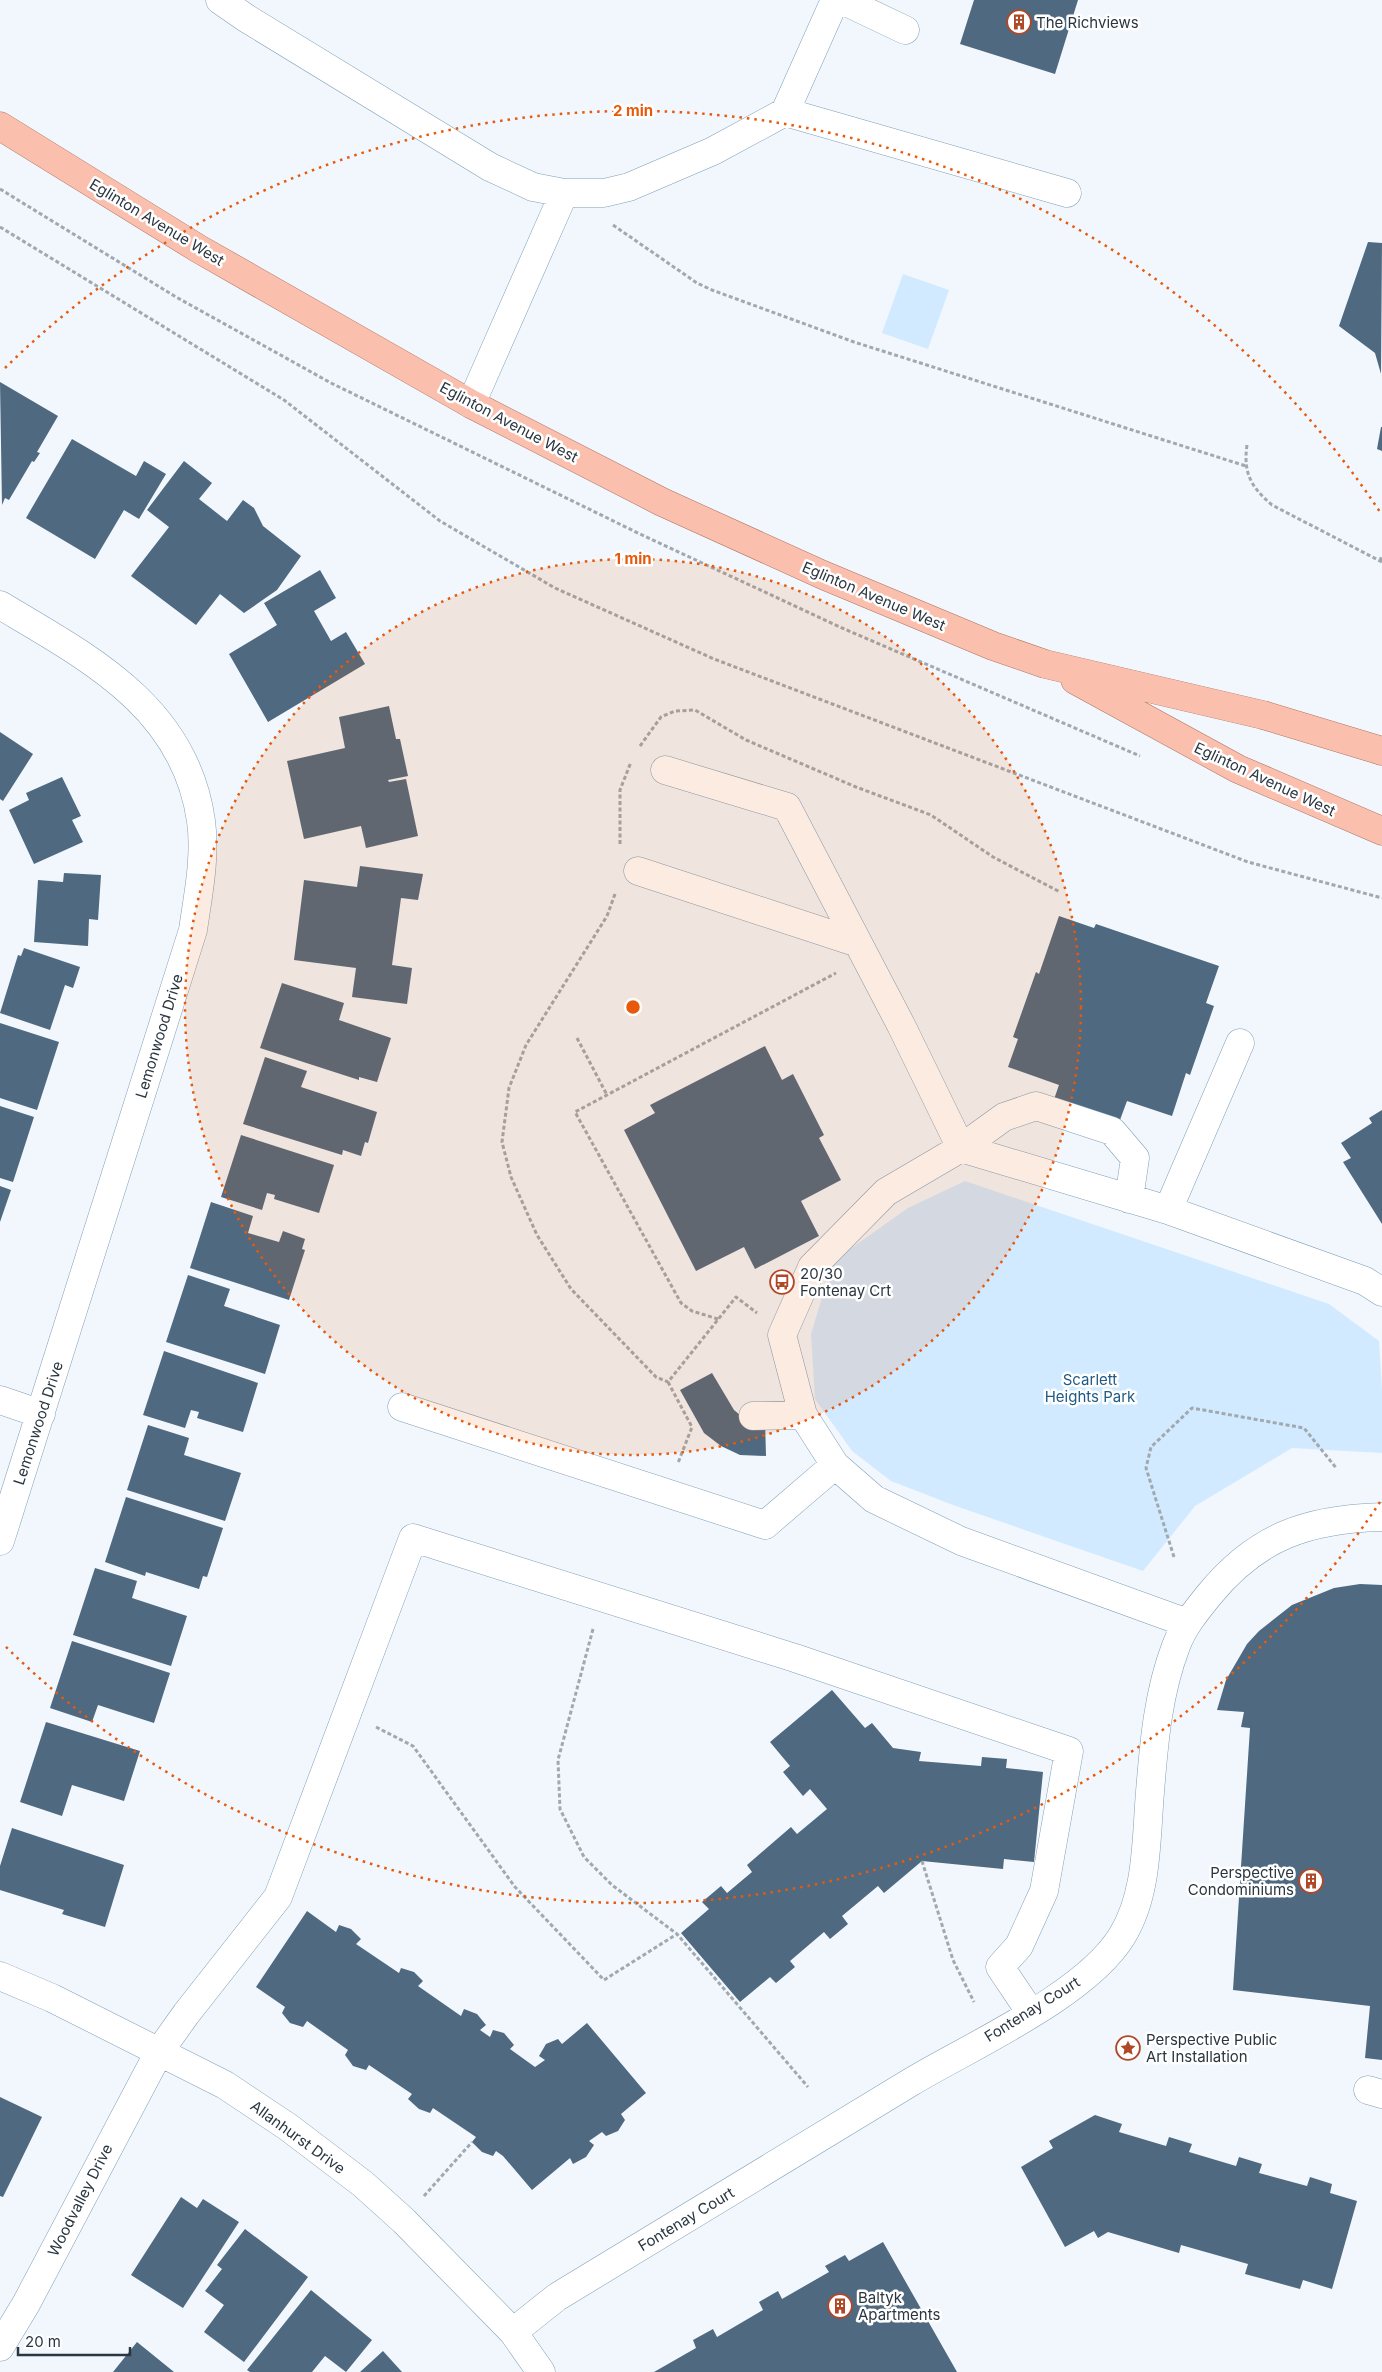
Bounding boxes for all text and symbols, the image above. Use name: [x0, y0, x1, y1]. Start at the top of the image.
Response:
building icon: The Richviews: [1006, 9, 1032, 35]
place label: The Richviews: [1036, 13, 1139, 32]
text: 2 min: [613, 101, 653, 120]
street label: Eglinton Avenue West: [86, 174, 228, 270]
street label: Eglinton Avenue West: [437, 378, 581, 467]
text: 1 min: [614, 549, 652, 568]
street label: Eglinton Avenue West: [800, 557, 949, 635]
street label: Eglinton Avenue West: [1191, 738, 1339, 820]
street label: Lemonwood Drive: [131, 972, 187, 1100]
centre of rings: [624, 998, 642, 1016]
place label: 20/30 Fontenay Crt: [800, 1264, 891, 1300]
bus stop icon: 20/30 Fontenay Crt: [769, 1269, 795, 1295]
street label: Lemonwood Drive: [9, 1359, 67, 1487]
park label: Scarlett Heights Park: [1045, 1370, 1136, 1406]
place label: Perspective Condominiums: [1188, 1863, 1294, 1899]
building icon: Perspective Condominiums: [1298, 1868, 1324, 1894]
street label: Fontenay Court: [981, 1972, 1083, 2046]
place label: Perspective Public Art Installation: [1146, 2030, 1277, 2066]
place icon: Perspective Public Art Installation: [1115, 2035, 1141, 2061]
street label: Allanhurst Drive: [247, 2096, 349, 2178]
street label: Woodvalley Drive: [43, 2141, 117, 2259]
street label: Fontenay Court: [634, 2183, 738, 2255]
place label: Baltyk Apartments: [858, 2288, 940, 2324]
building icon: Baltyk Apartments: [827, 2293, 853, 2319]
scale bar: [18, 2324, 130, 2356]
text: 20 m: [25, 2332, 61, 2351]

